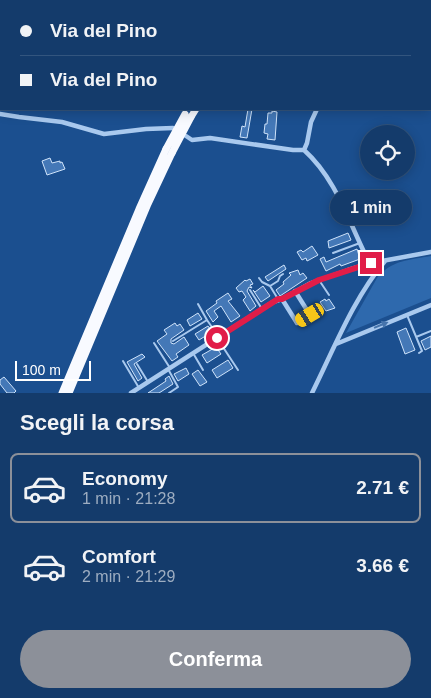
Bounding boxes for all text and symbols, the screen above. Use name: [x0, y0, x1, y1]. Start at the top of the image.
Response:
text: Via del Pino: [50, 20, 157, 41]
text: Via del Pino: [50, 69, 157, 90]
map controls: [360, 125, 415, 180]
button: locate: [360, 125, 415, 180]
callout: 1 min: [330, 190, 412, 226]
text: 1 min: [350, 199, 392, 216]
route end: [360, 252, 382, 274]
car: [293, 301, 326, 329]
one-way arrow: [374, 321, 388, 329]
route start: [206, 327, 228, 349]
scale bar: [15, 358, 91, 381]
text: 100 m: [22, 362, 61, 378]
text: Scegli la corsa: [20, 410, 174, 435]
icon: car: [22, 466, 67, 511]
text: Economy: [82, 468, 168, 489]
text: 2.71 €: [356, 477, 409, 498]
text: 1 min · 21:28: [82, 490, 175, 507]
icon: car: [22, 544, 67, 589]
text: Comfort: [82, 546, 156, 567]
text: 3.66 €: [356, 555, 409, 576]
text: 2 min · 21:29: [82, 568, 175, 585]
button: Conferma: [20, 630, 411, 688]

